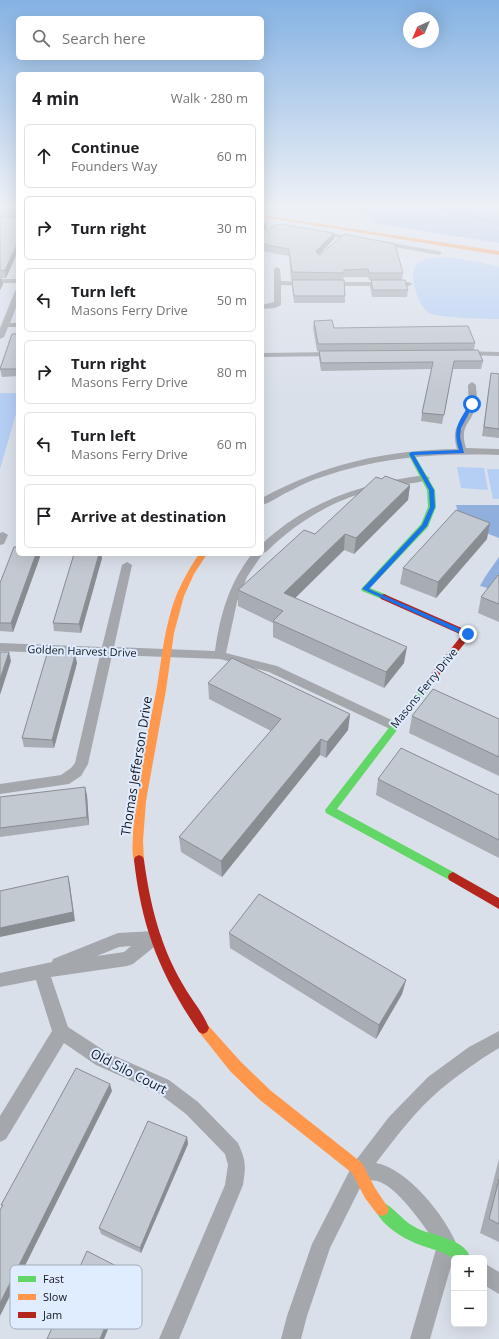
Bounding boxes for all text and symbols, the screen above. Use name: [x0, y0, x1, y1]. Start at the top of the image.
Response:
north arrow: [403, 12, 439, 48]
search box: [16, 16, 264, 60]
icon: search: [30, 27, 52, 49]
text: Search here: [62, 28, 146, 48]
text: 4 min: [32, 87, 79, 110]
text: Walk · 280 m: [171, 89, 248, 107]
text: Continue: [71, 137, 139, 157]
icon: ahead: [33, 145, 55, 167]
text: 60 m: [217, 147, 247, 165]
text: Founders Way: [71, 157, 157, 175]
icon: right: [33, 217, 55, 239]
text: Turn right: [71, 218, 146, 238]
text: 30 m: [217, 219, 247, 237]
text: Turn left: [71, 281, 136, 301]
icon: left: [33, 289, 55, 311]
text: 50 m: [217, 291, 247, 309]
text: Masons Ferry Drive: [71, 301, 188, 319]
text: Turn right: [71, 353, 146, 373]
icon: right: [33, 361, 55, 383]
text: 80 m: [217, 363, 247, 381]
text: Masons Ferry Drive: [71, 373, 188, 391]
route start: [463, 395, 481, 413]
text: Turn left: [71, 425, 136, 445]
icon: left: [33, 433, 55, 455]
text: 60 m: [217, 435, 247, 453]
text: Masons Ferry Drive: [71, 445, 188, 463]
icon: arrive: [33, 505, 55, 527]
text: Arrive at destination: [71, 506, 226, 526]
route end: [459, 625, 477, 643]
street label: Golden Harvest Drive: [27, 641, 137, 660]
street label: Masons Ferry Drive: [387, 645, 461, 731]
street label: Thomas Jefferson Drive: [116, 695, 156, 837]
street label: Old Silo Court: [88, 1044, 171, 1098]
map controls: [451, 1255, 487, 1327]
button: +: [451, 1255, 487, 1291]
legend: [10, 1265, 142, 1329]
text: Fast: [43, 1271, 64, 1286]
text: Slow: [43, 1289, 67, 1304]
button: −: [451, 1291, 487, 1327]
text: Jam: [42, 1307, 62, 1322]

